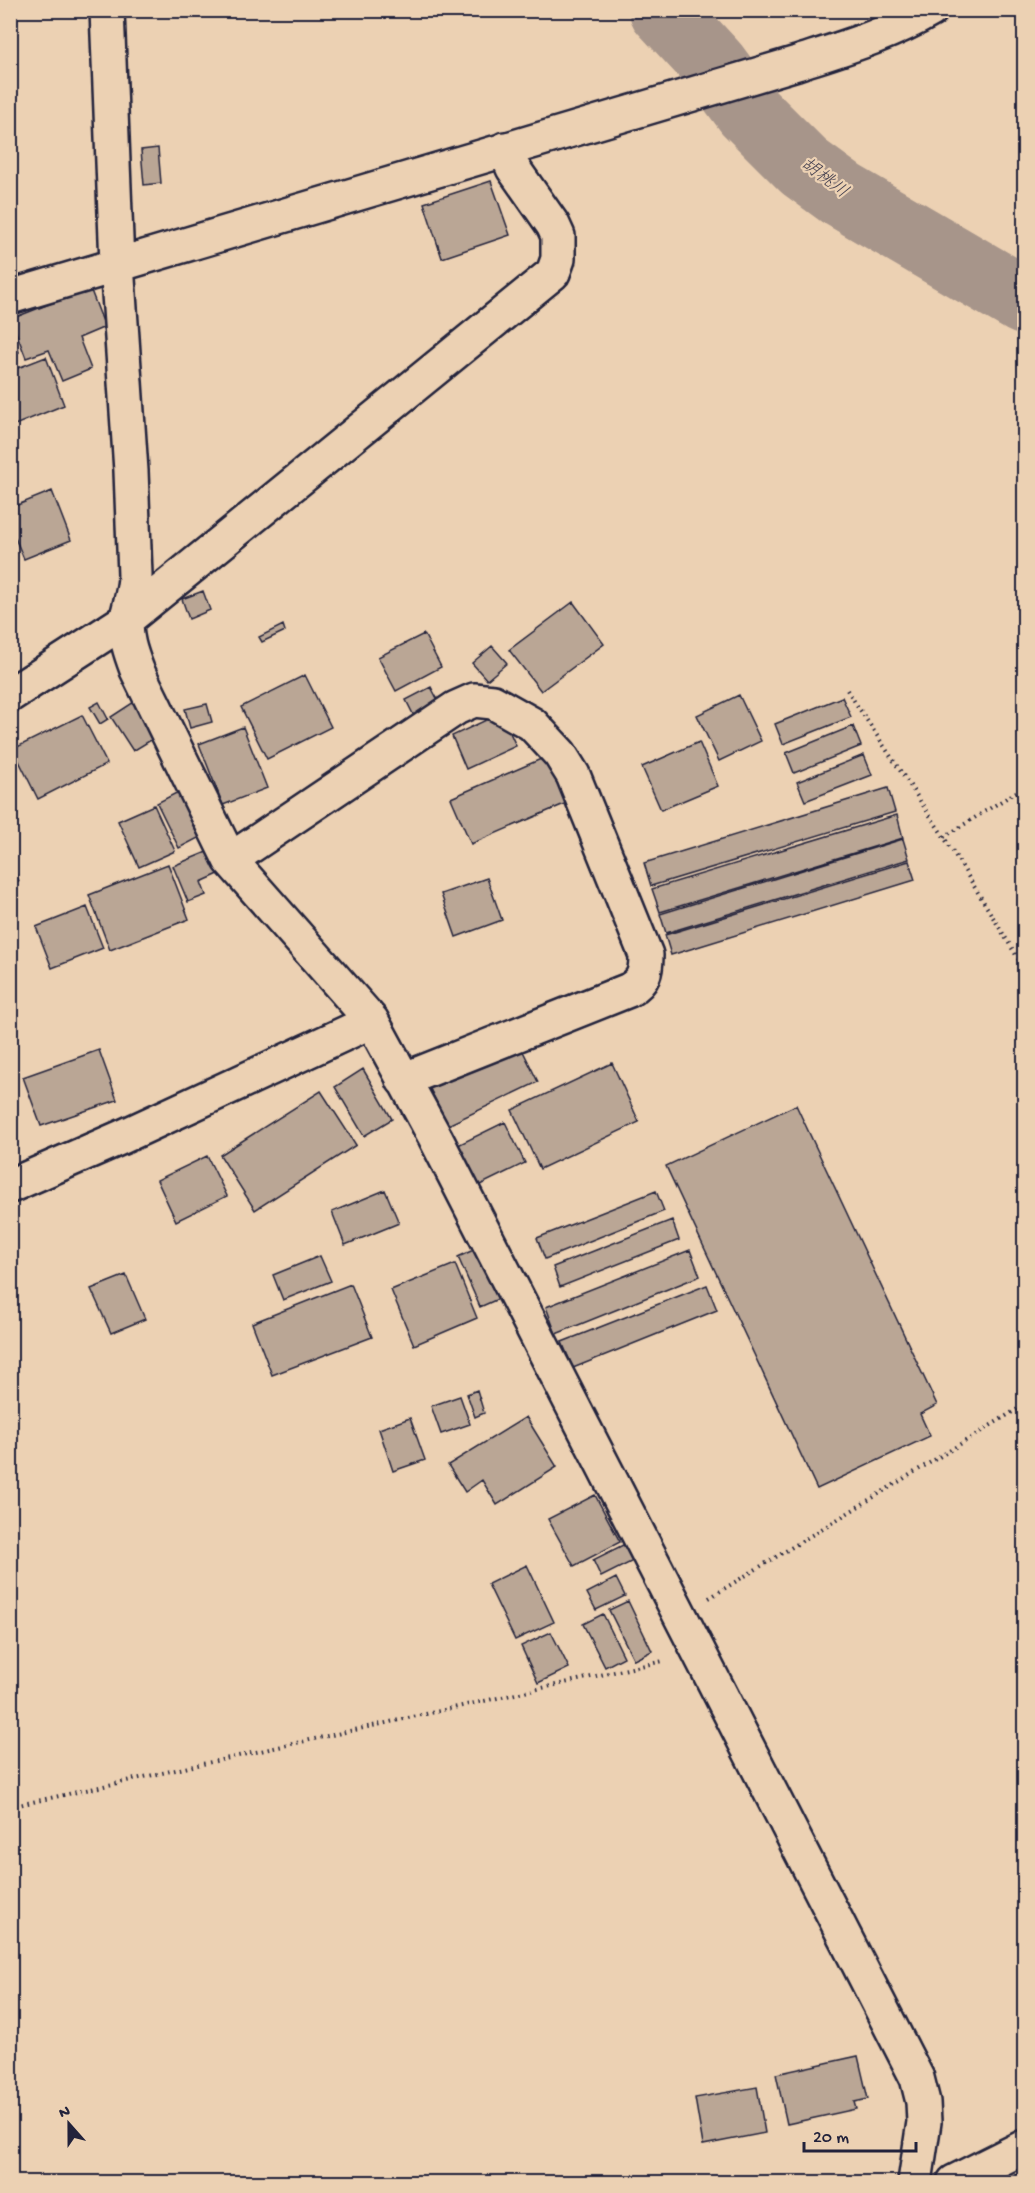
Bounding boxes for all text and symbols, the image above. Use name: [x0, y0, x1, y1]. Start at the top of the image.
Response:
water label: 胡桃川: [796, 154, 852, 204]
north arrow: [39, 2094, 99, 2154]
text: N: [57, 2102, 74, 2124]
scale bar: [804, 2115, 916, 2153]
text: 20 m: [813, 2128, 849, 2149]

